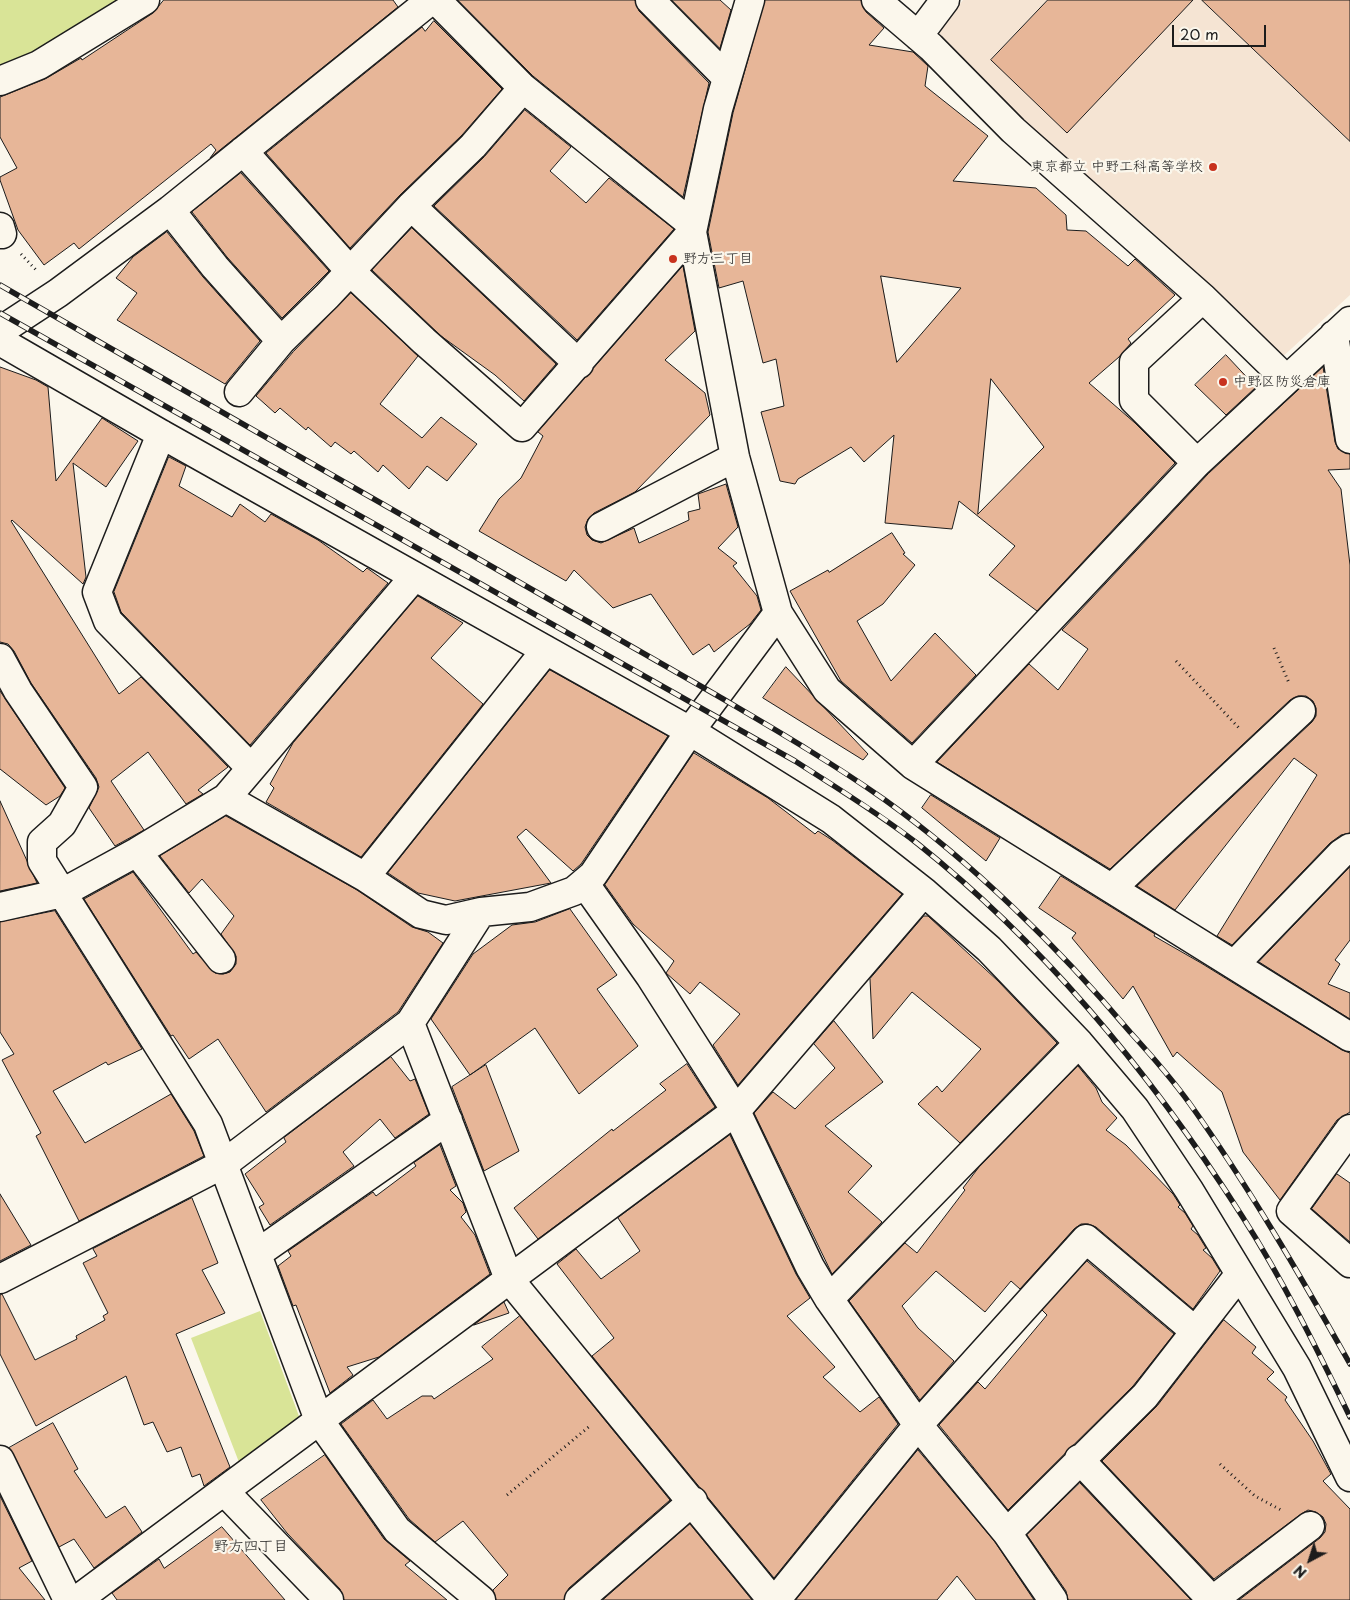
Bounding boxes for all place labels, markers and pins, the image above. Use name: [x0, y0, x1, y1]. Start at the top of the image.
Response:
place label: 東京都立 中野工科高等学校: [1030, 159, 1203, 175]
marker: 東京都立 中野工科高等学校: [1207, 161, 1219, 173]
place label: 野方三丁目: [683, 251, 753, 267]
marker: 野方三丁目: [667, 253, 679, 265]
place label: 中野区防災倉庫: [1233, 374, 1331, 390]
marker: 中野区防災倉庫: [1217, 376, 1229, 388]

